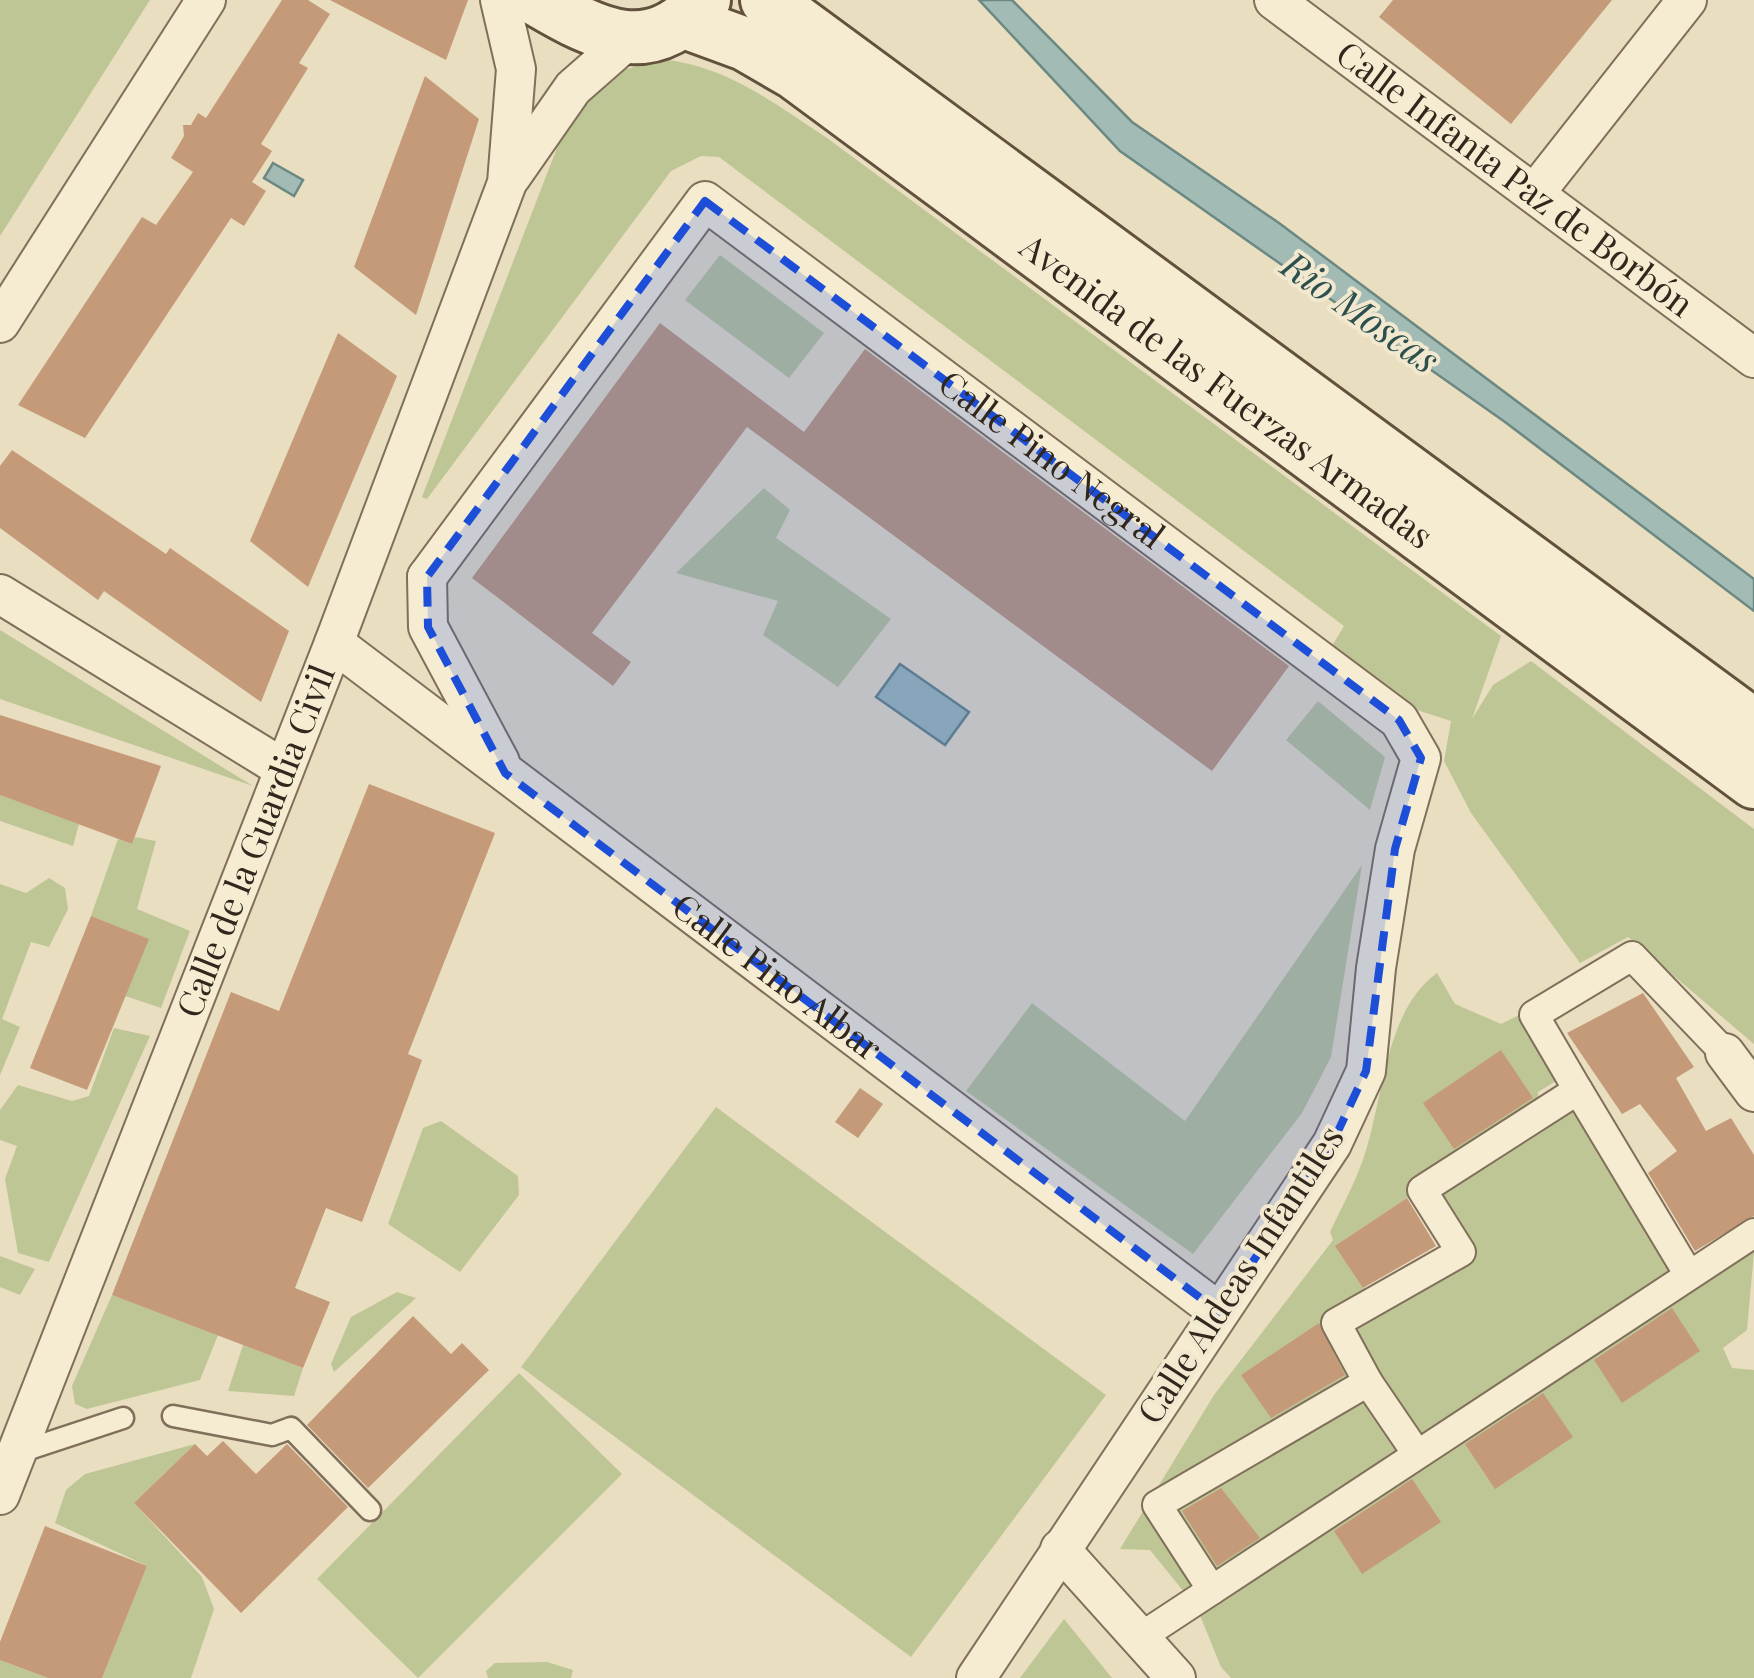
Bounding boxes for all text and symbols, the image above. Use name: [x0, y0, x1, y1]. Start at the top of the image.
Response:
street label: Calle Infanta Paz de Borbón: [1328, 29, 1704, 326]
street label: Avenida de las Fuerzas Armadas: [1011, 221, 1443, 558]
water label: Rio Moscas: [1271, 237, 1450, 384]
street label: Calle Pino Negral: [930, 358, 1175, 558]
street label: Calle de la Guardia Civil: [164, 658, 344, 1023]
street label: Calle Pino Albar: [664, 881, 893, 1070]
street label: Calle Aldeas Infantiles: [1125, 1116, 1353, 1432]

